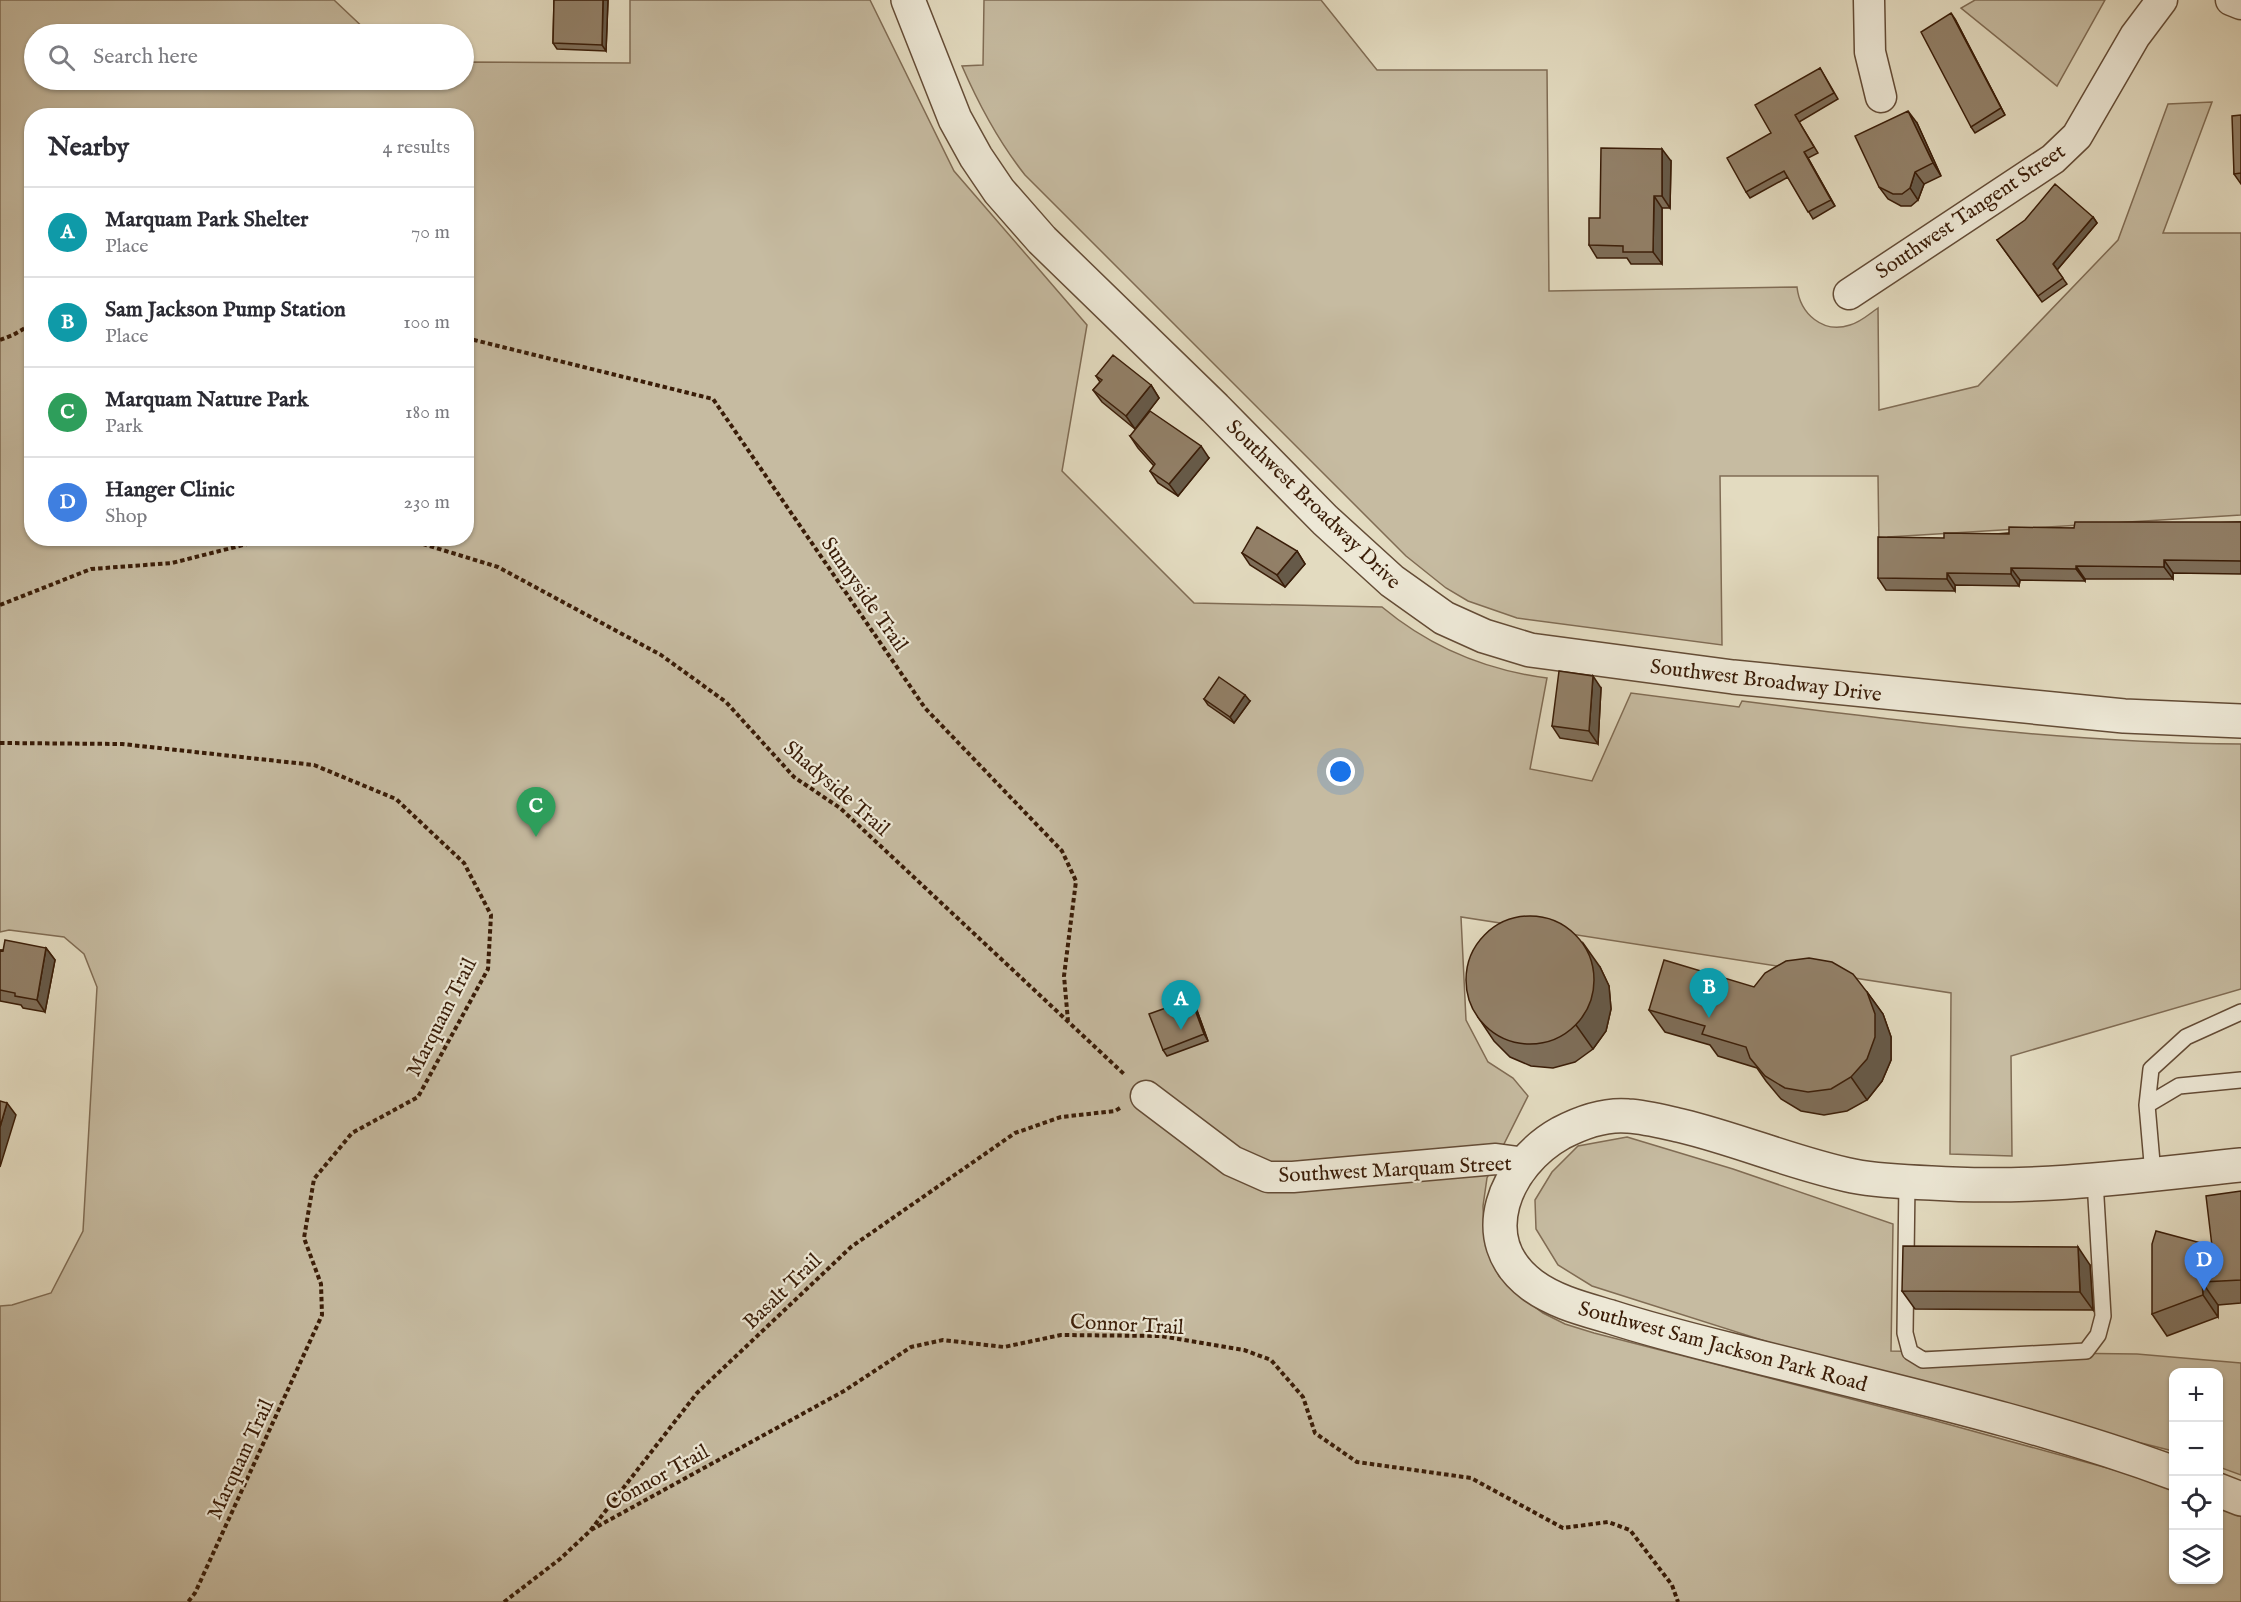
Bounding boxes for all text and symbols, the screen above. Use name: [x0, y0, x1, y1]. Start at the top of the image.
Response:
search box: [24, 24, 474, 90]
icon: search: [45, 41, 78, 74]
text: Search here: [93, 43, 198, 71]
text: Nearby: [48, 131, 129, 164]
text: 4 results: [383, 135, 450, 160]
street label: Southwest Tangent Street: [1871, 139, 2071, 286]
text: Marquam Park Shelter: [105, 206, 308, 234]
text: A: [61, 220, 74, 245]
text: 70 m: [411, 220, 450, 245]
text: Place: [105, 234, 148, 259]
text: Sam Jackson Pump Station: [105, 296, 346, 324]
text: B: [61, 310, 74, 335]
text: 100 m: [403, 310, 450, 335]
text: Place: [105, 324, 148, 349]
text: Marquam Nature Park: [105, 386, 309, 414]
text: C: [60, 400, 75, 425]
text: 180 m: [405, 400, 450, 425]
text: Park: [105, 414, 143, 439]
street label: Southwest Broadway Drive: [1220, 414, 1406, 596]
text: Hanger Clinic: [105, 476, 235, 504]
text: D: [59, 490, 76, 515]
text: 230 m: [404, 490, 450, 515]
text: Shop: [105, 504, 147, 529]
street label: Sunnyside Trail: [814, 532, 914, 658]
street label: Southwest Broadway Drive: [1649, 654, 1883, 709]
street label: Shadyside Trail: [777, 735, 895, 843]
your location: [1326, 757, 1355, 786]
pin: C: [516, 788, 556, 837]
street label: Marquam Trail: [401, 954, 484, 1082]
pin: B: [1690, 968, 1728, 1018]
pin: A: [1162, 980, 1200, 1030]
street label: Southwest Marquam Street: [1278, 1151, 1512, 1190]
pin: D: [2184, 1242, 2224, 1291]
street label: Basalt Trail: [738, 1248, 828, 1336]
street label: Southwest Sam Jackson Park Road: [1575, 1296, 1871, 1399]
street label: Connor Trail: [1069, 1309, 1185, 1342]
map controls: [2169, 1368, 2223, 1584]
button: +: [2169, 1368, 2223, 1422]
street label: Marquam Trail: [202, 1395, 281, 1524]
button: −: [2169, 1422, 2223, 1476]
street label: Connor Trail: [601, 1439, 714, 1518]
button: locate: [2169, 1476, 2223, 1530]
button: layers: [2169, 1530, 2223, 1584]

